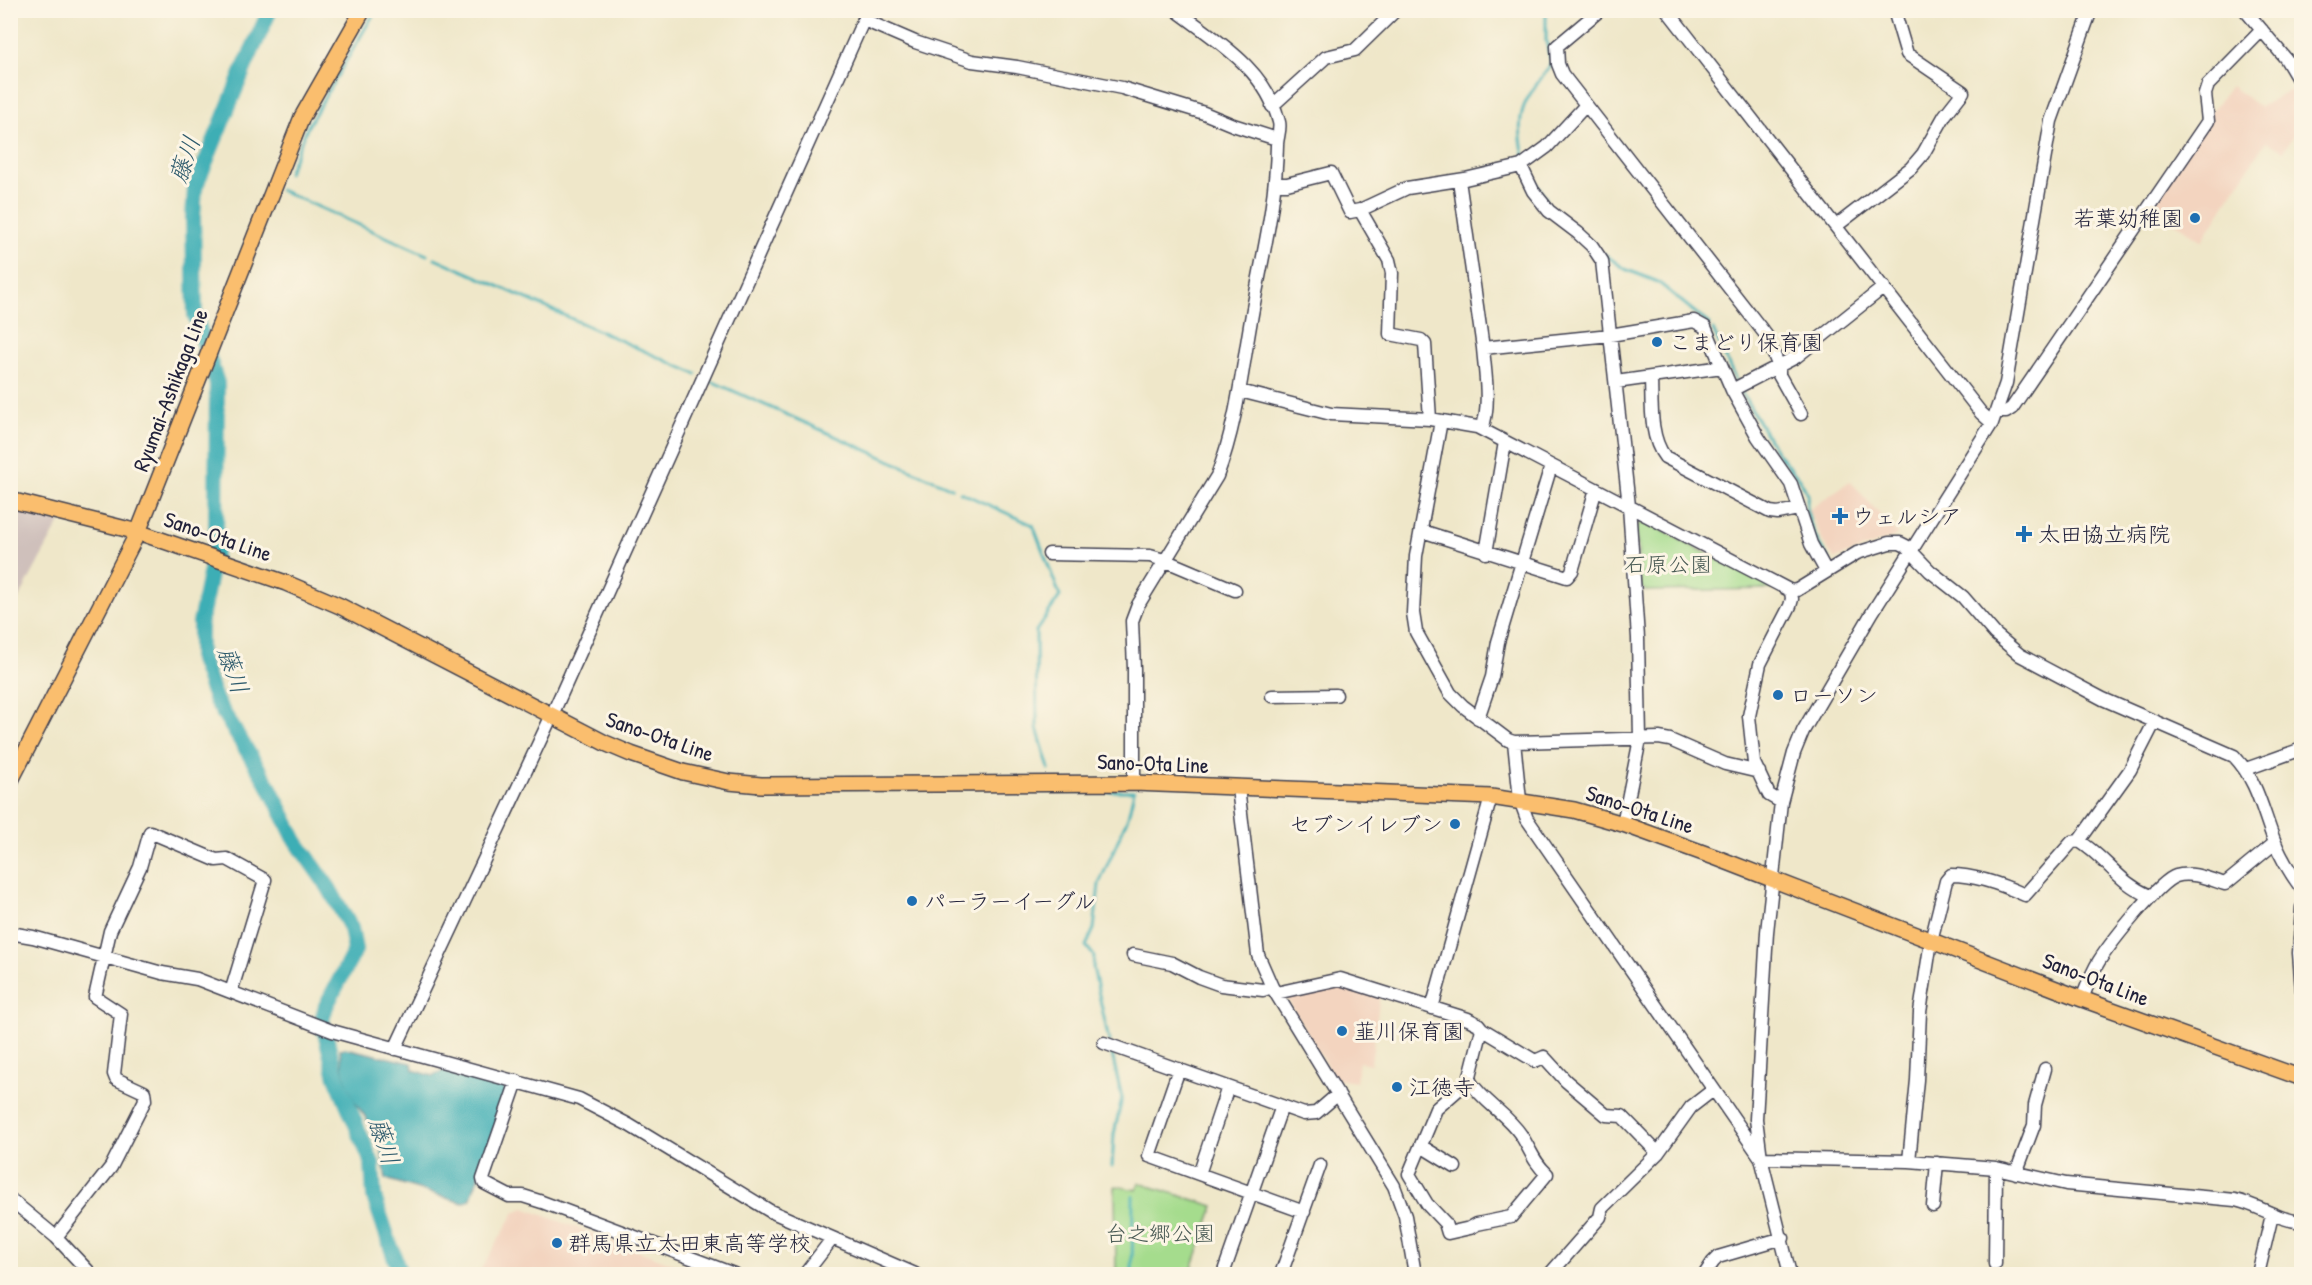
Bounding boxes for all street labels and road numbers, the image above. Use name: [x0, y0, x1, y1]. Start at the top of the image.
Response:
street label: Ryumai-Ashikaga Line: [125, 304, 215, 476]
street label: Sano-Ota Line: [160, 504, 276, 568]
street label: Sano-Ota Line: [602, 704, 718, 768]
street label: Sano-Ota Line: [1097, 746, 1210, 780]
street label: Sano-Ota Line: [1582, 777, 1698, 841]
street label: Sano-Ota Line: [2038, 945, 2154, 1013]

